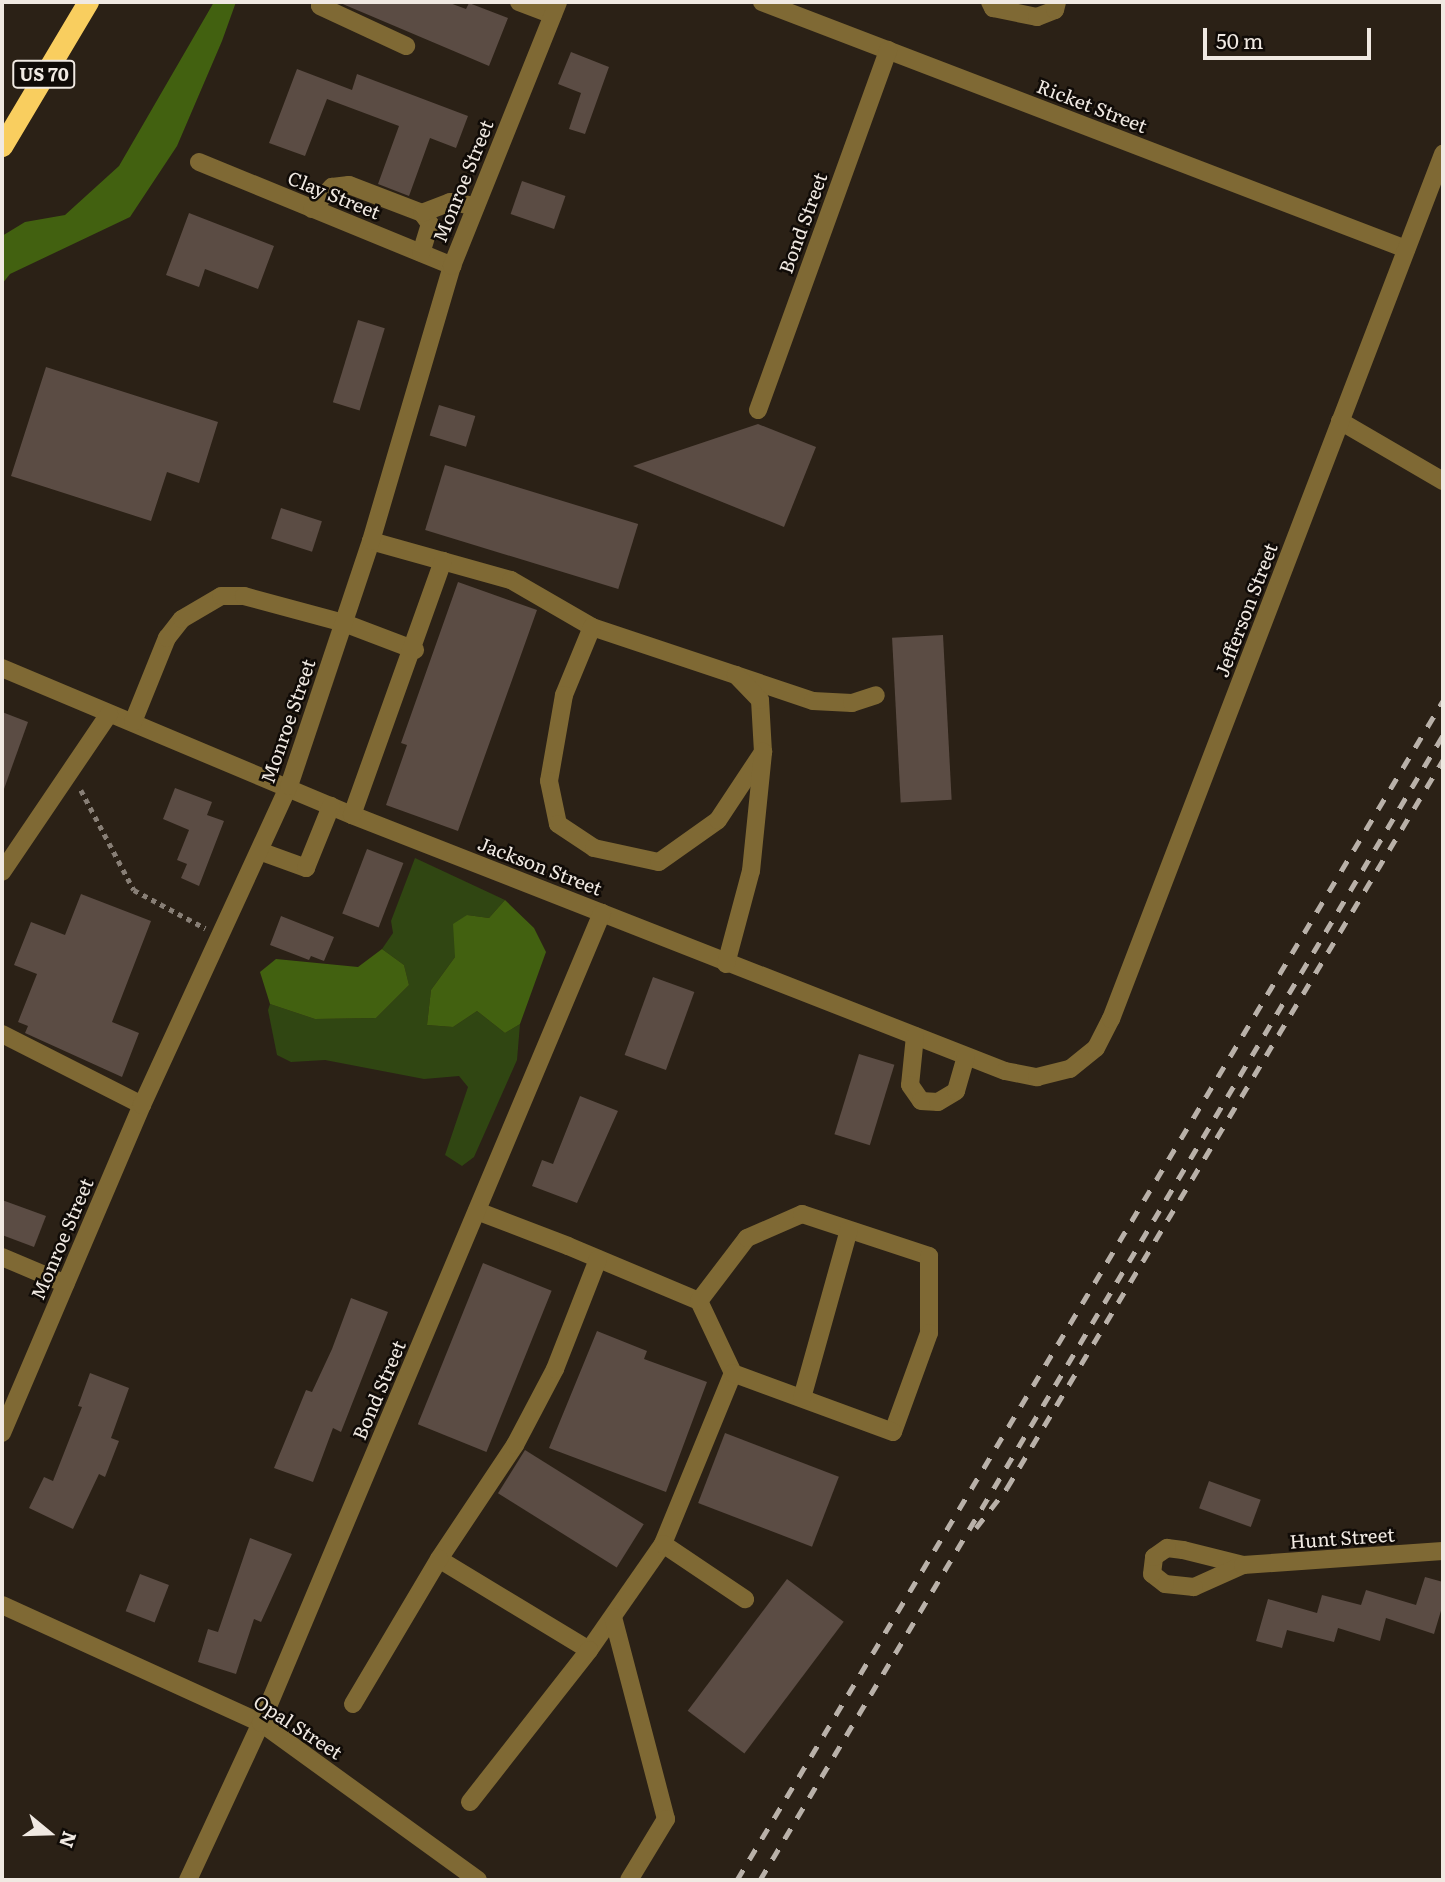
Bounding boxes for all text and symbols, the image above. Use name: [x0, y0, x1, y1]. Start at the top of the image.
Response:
scale bar: [1207, 14, 1375, 58]
text: 50 m: [1216, 24, 1263, 55]
road number: US 70: [11, 60, 77, 88]
street label: Ricket Street: [1034, 75, 1150, 137]
street label: Monroe Street: [428, 116, 498, 246]
street label: Clay Street: [284, 166, 384, 224]
street label: Bond Street: [774, 169, 832, 277]
street label: Jefferson Street: [1210, 540, 1282, 680]
street label: Monroe Street: [256, 656, 320, 786]
street label: Jackson Street: [475, 832, 605, 900]
street label: Monroe Street: [26, 1175, 98, 1303]
street label: Bond Street: [348, 1337, 410, 1443]
street label: Hunt Street: [1289, 1523, 1395, 1553]
street label: Opal Street: [249, 1690, 347, 1764]
north arrow: [14, 1798, 84, 1868]
text: N: [53, 1828, 85, 1852]

